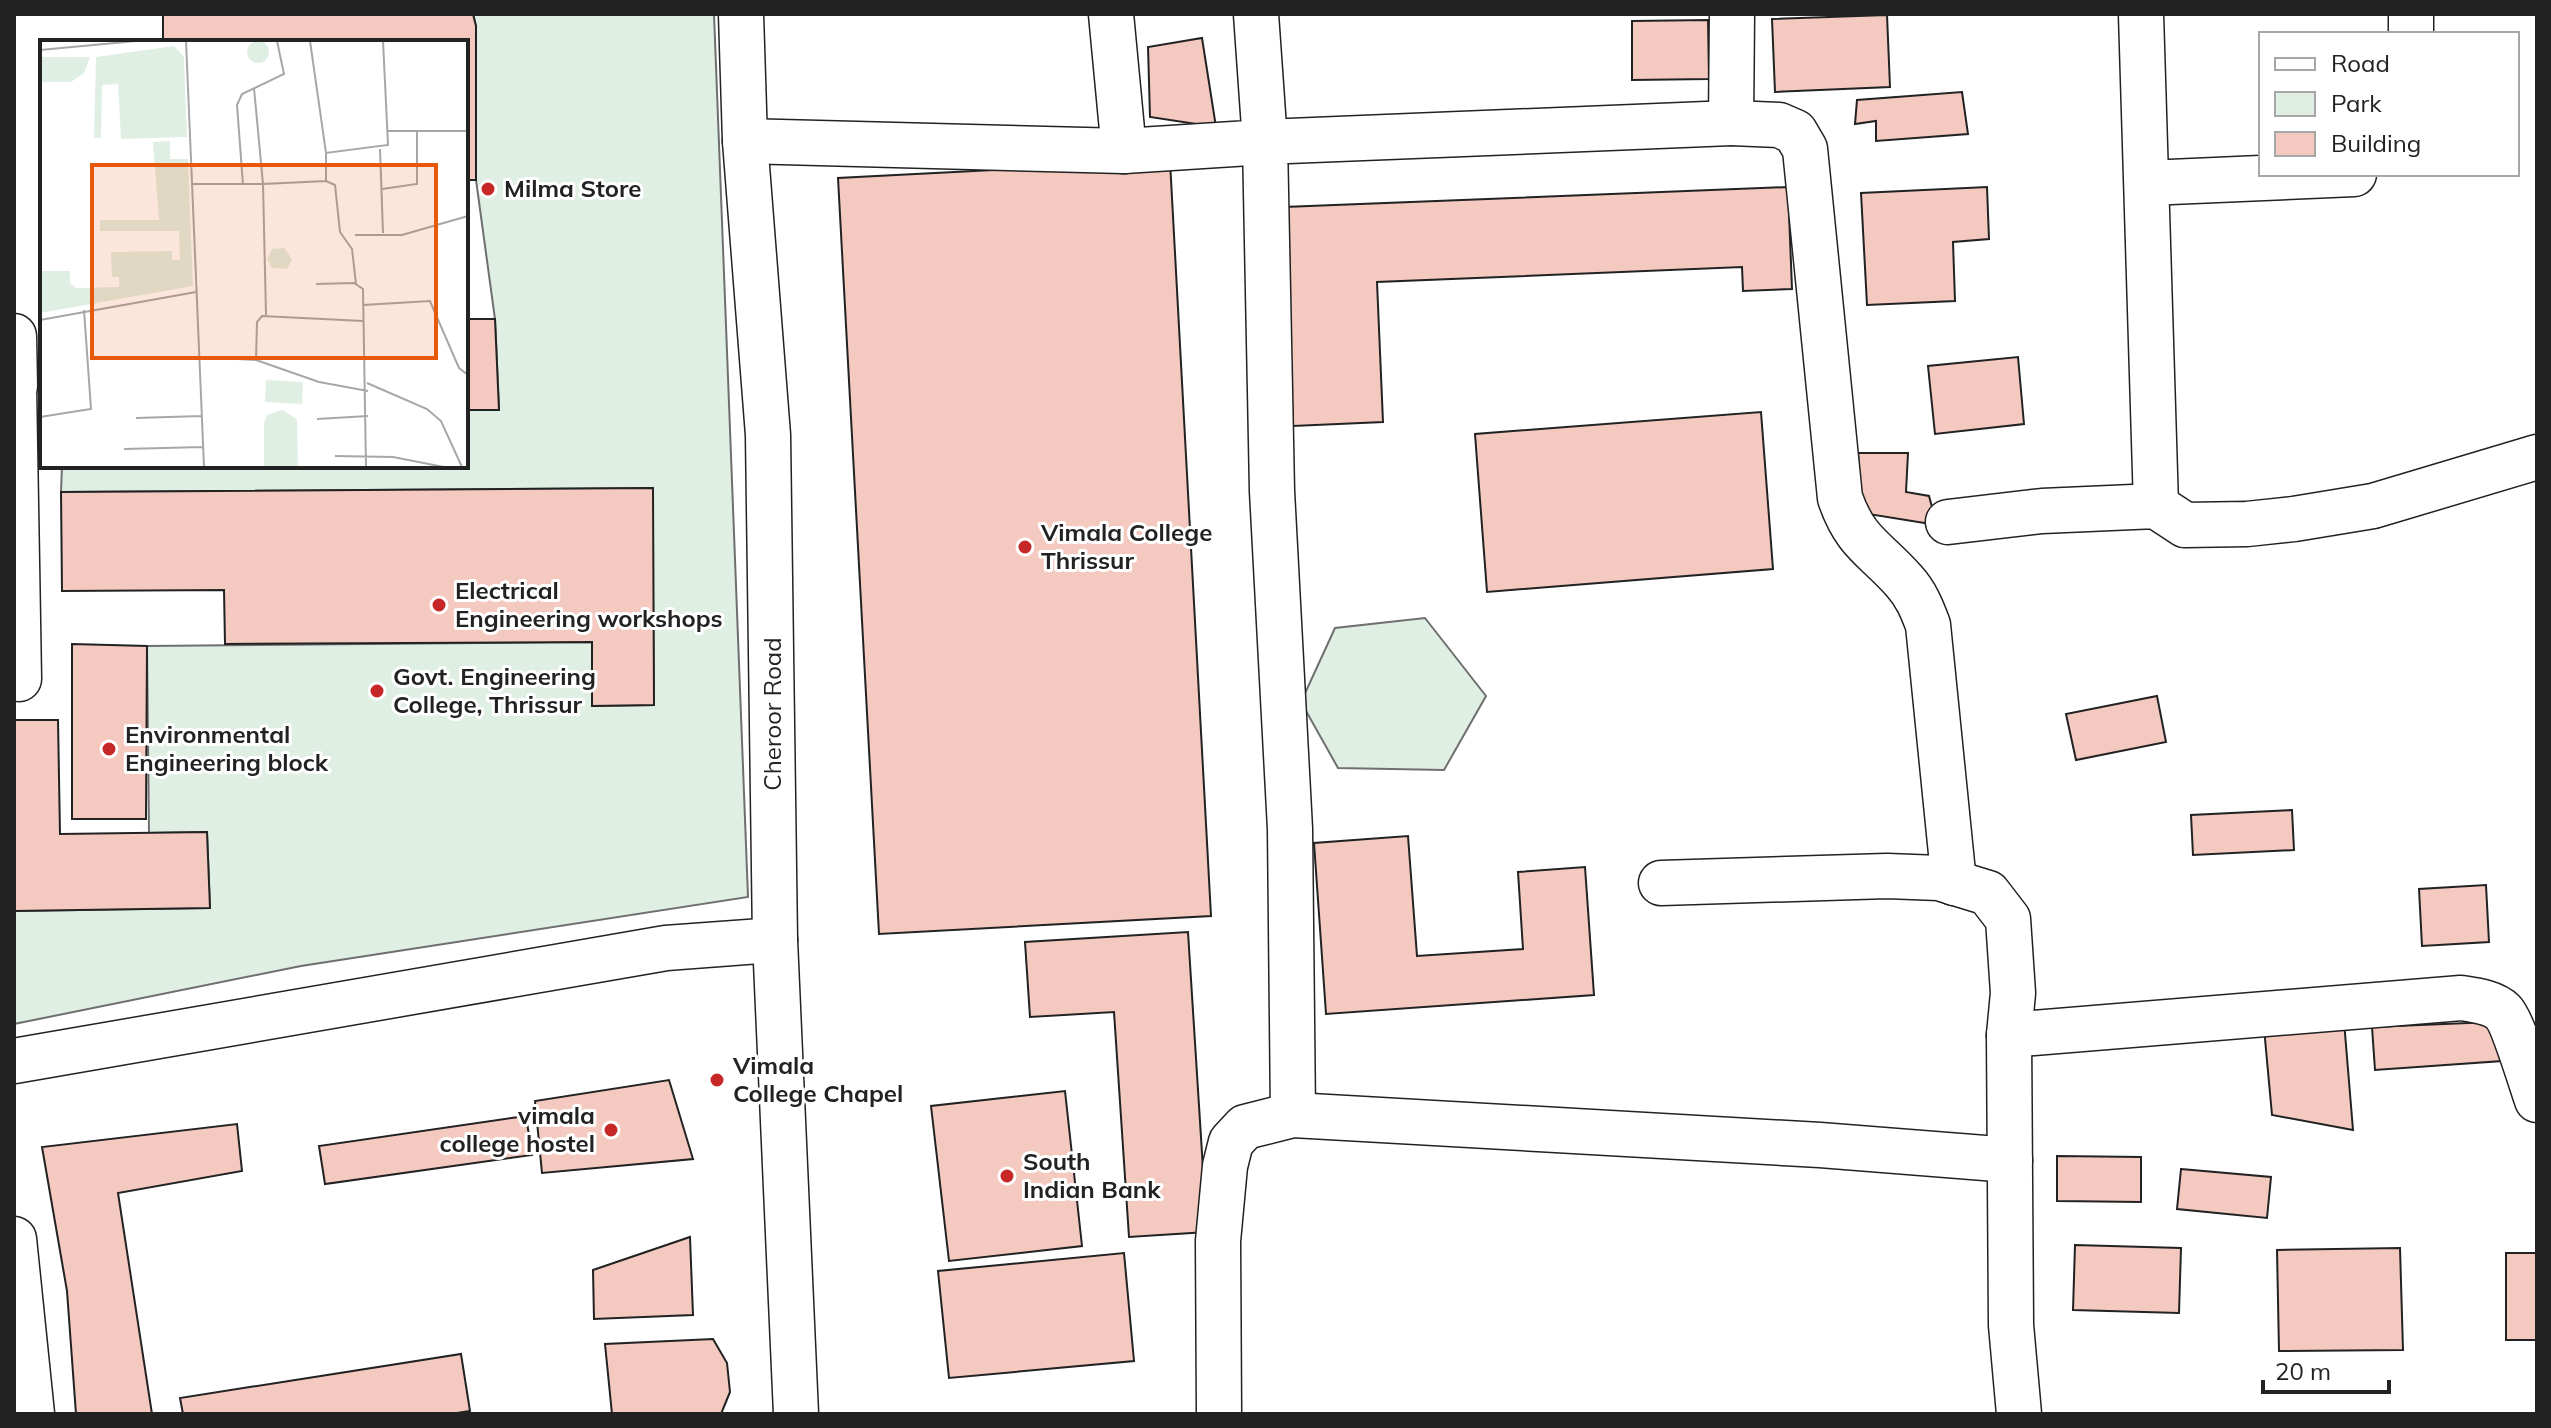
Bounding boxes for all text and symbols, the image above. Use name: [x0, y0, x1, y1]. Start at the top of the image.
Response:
legend: [2259, 32, 2519, 176]
inset map: [40, 40, 468, 468]
text: Road: [2331, 48, 2390, 78]
text: Park: [2331, 88, 2382, 118]
text: Building: [2331, 128, 2421, 158]
place label: Milma Store: [504, 173, 641, 203]
marker: Milma Store: [479, 180, 497, 198]
place label: Vimala College Thrissur: [1040, 517, 1212, 575]
marker: Vimala College Thrissur: [1016, 538, 1034, 556]
place label: Electrical Engineering workshops: [455, 575, 723, 633]
marker: Electrical Engineering workshops: [430, 596, 448, 614]
street label: Cheroor Road: [757, 637, 787, 791]
place label: Govt. Engineering College, Thrissur: [393, 661, 596, 719]
marker: Govt. Engineering College, Thrissur: [368, 682, 386, 700]
place label: Environmental Engineering block: [125, 719, 329, 777]
marker: Environmental Engineering block: [100, 740, 118, 758]
place label: Vimala College Chapel: [732, 1050, 903, 1108]
marker: Vimala College Chapel: [708, 1071, 726, 1089]
place label: vimala college hostel: [440, 1100, 595, 1158]
marker: vimala college hostel: [602, 1121, 620, 1139]
place label: South Indian Bank: [1023, 1146, 1161, 1204]
marker: South Indian Bank: [998, 1167, 1016, 1185]
scale bar: [2263, 1344, 2389, 1394]
text: 20 m: [2275, 1356, 2331, 1386]

